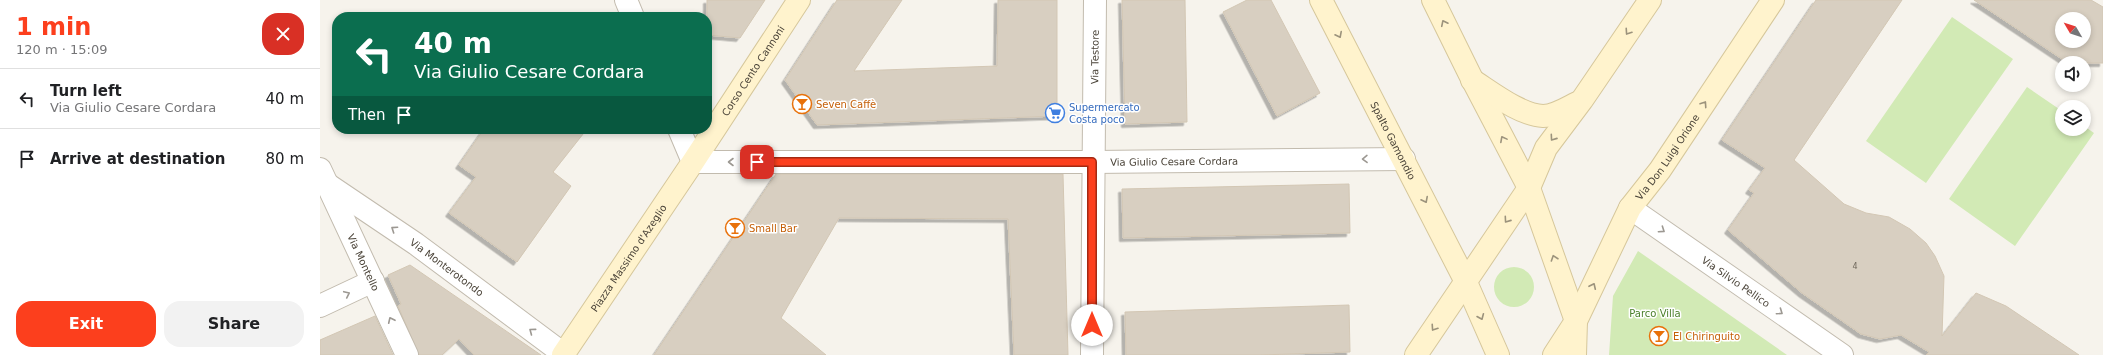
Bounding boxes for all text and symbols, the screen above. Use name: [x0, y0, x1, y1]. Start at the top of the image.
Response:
north arrow: [2055, 12, 2091, 48]
map controls: [2055, 12, 2091, 136]
text: 1 min: [16, 13, 91, 41]
button: close: [262, 13, 304, 55]
one-way arrow: [1441, 19, 1449, 27]
street label: Corso Cento Cannoni: [719, 23, 786, 118]
text: 40 m: [414, 27, 492, 60]
icon: left: [348, 28, 400, 80]
one-way arrow: [1625, 28, 1633, 35]
street label: Via Testore: [1089, 30, 1100, 84]
one-way arrow: [1334, 30, 1342, 38]
text: 120 m · 15:09: [16, 42, 107, 57]
button: sound: [2055, 56, 2091, 92]
text: Via Giulio Cesare Cordara: [414, 61, 644, 82]
text: Turn left: [50, 82, 122, 100]
icon: left: [16, 88, 38, 110]
text: 40 m: [266, 90, 304, 108]
bar icon: Seven Caffè: [791, 93, 813, 115]
place label: Seven Caffè: [816, 99, 876, 110]
text: Via Giulio Cesare Cordara: [50, 100, 216, 115]
street label: Spalto Gamondio: [1369, 100, 1418, 181]
button: layers: [2055, 100, 2091, 136]
one-way arrow: [1699, 101, 1707, 108]
supermarket icon: Supermercato Costa poco: [1044, 102, 1066, 124]
place label: Supermercato Costa poco: [1069, 102, 1140, 125]
icon: arrive: [393, 104, 415, 126]
text: Then: [348, 106, 385, 124]
street label: Via Don Luigi Orione: [1633, 112, 1701, 202]
one-way arrow: [1550, 134, 1558, 141]
one-way arrow: [1500, 135, 1508, 143]
pin: [740, 145, 774, 179]
icon: arrive: [16, 148, 38, 170]
text: Arrive at destination: [50, 150, 225, 168]
text: 80 m: [266, 150, 304, 168]
icon: arrive: [746, 151, 768, 173]
street label: Via Giulio Cesare Cordara: [1110, 155, 1238, 167]
one-way arrow: [1362, 155, 1368, 163]
one-way arrow: [728, 158, 734, 166]
one-way arrow: [1420, 195, 1428, 203]
street label: Piazza Massimo d'Azeglio: [588, 202, 668, 314]
one-way arrow: [1504, 216, 1512, 223]
bar icon: Small Bar: [724, 217, 746, 239]
place label: Small Bar: [749, 223, 798, 234]
one-way arrow: [1658, 225, 1665, 232]
one-way arrow: [391, 226, 398, 234]
street label: Via Montello: [346, 232, 382, 293]
street label: Via Monterotondo: [408, 236, 486, 298]
one-way arrow: [1550, 254, 1558, 261]
street label: Via Silvio Pellico: [1700, 254, 1772, 309]
house number: 4: [1852, 262, 1858, 271]
one-way arrow: [1588, 282, 1596, 290]
one-way arrow: [342, 291, 350, 299]
button: Exit: [16, 301, 156, 347]
button: Share: [164, 301, 304, 347]
position arrow: [1071, 304, 1113, 346]
one-way arrow: [1776, 307, 1783, 314]
park label: Parco Villa: [1629, 308, 1681, 319]
one-way arrow: [1476, 312, 1484, 320]
one-way arrow: [388, 316, 396, 324]
one-way arrow: [1432, 323, 1439, 330]
bar icon: El Chiringuito: [1648, 325, 1670, 347]
one-way arrow: [530, 329, 537, 336]
place label: El Chiringuito: [1673, 331, 1740, 342]

